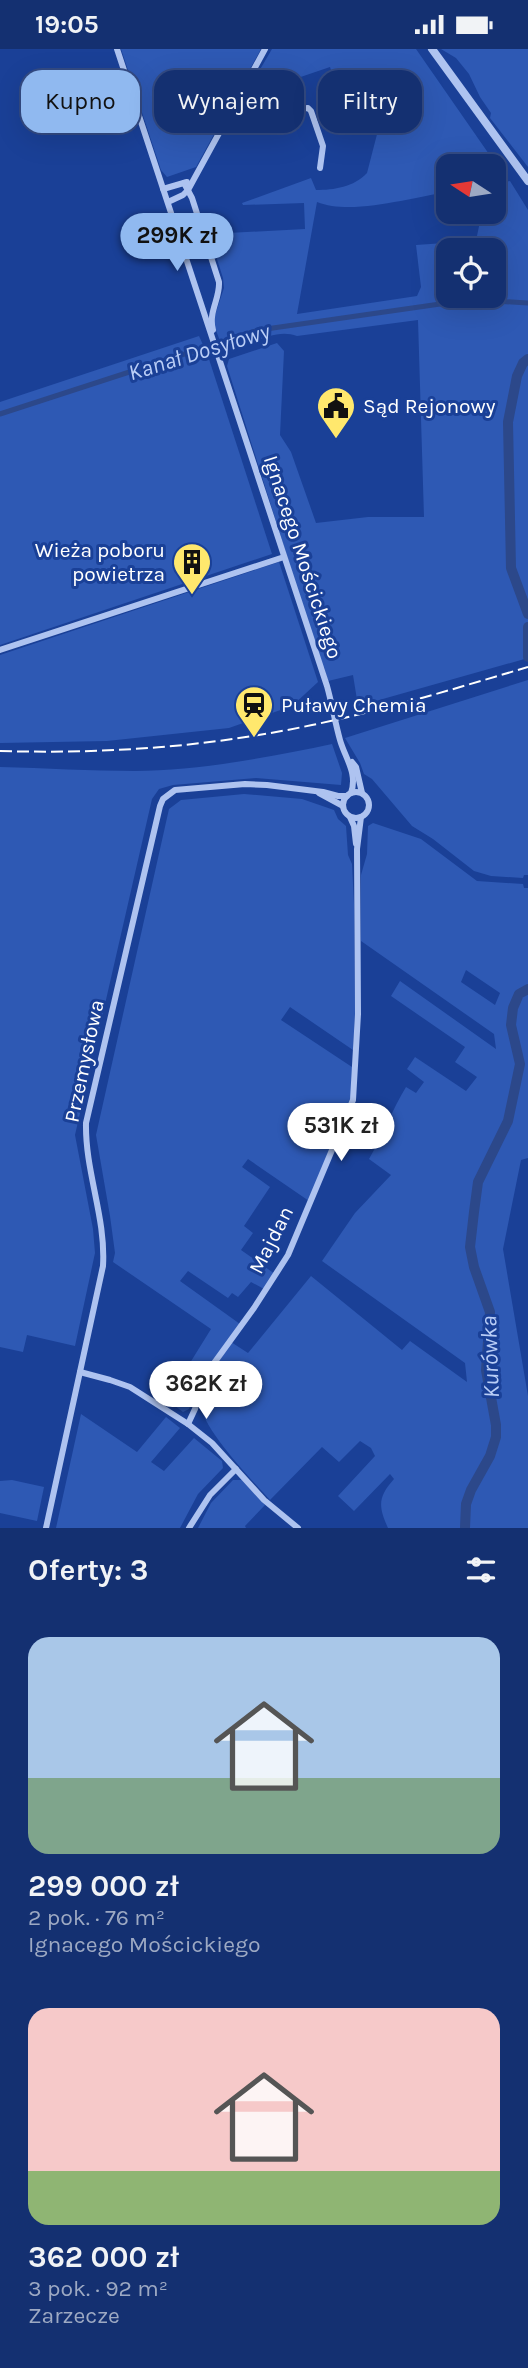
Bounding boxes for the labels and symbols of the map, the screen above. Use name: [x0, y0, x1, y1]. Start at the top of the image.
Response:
north arrow: [436, 154, 506, 224]
pin: 299K zł: [112, 213, 242, 273]
water label: Kanał Dosyłowy: [125, 317, 274, 386]
public building icon: Sąd Rejonowy: [315, 385, 357, 440]
place label: Sąd Rejonowy: [363, 394, 496, 418]
street label: Ignacego Mościckiego: [259, 452, 347, 662]
place label: Wieża poboru powietrza: [35, 538, 165, 586]
building icon: Wieża poboru powietrza: [171, 541, 213, 596]
station icon: Puławy Chemia: [233, 684, 275, 739]
place label: Puławy Chemia: [281, 693, 427, 717]
street label: Przemysłowa: [59, 998, 109, 1124]
pin: 531K zł: [276, 1103, 406, 1163]
street label: Majdan: [244, 1202, 298, 1278]
water label: Kurówka: [475, 1315, 505, 1399]
pin: 362K zł: [141, 1361, 271, 1421]

